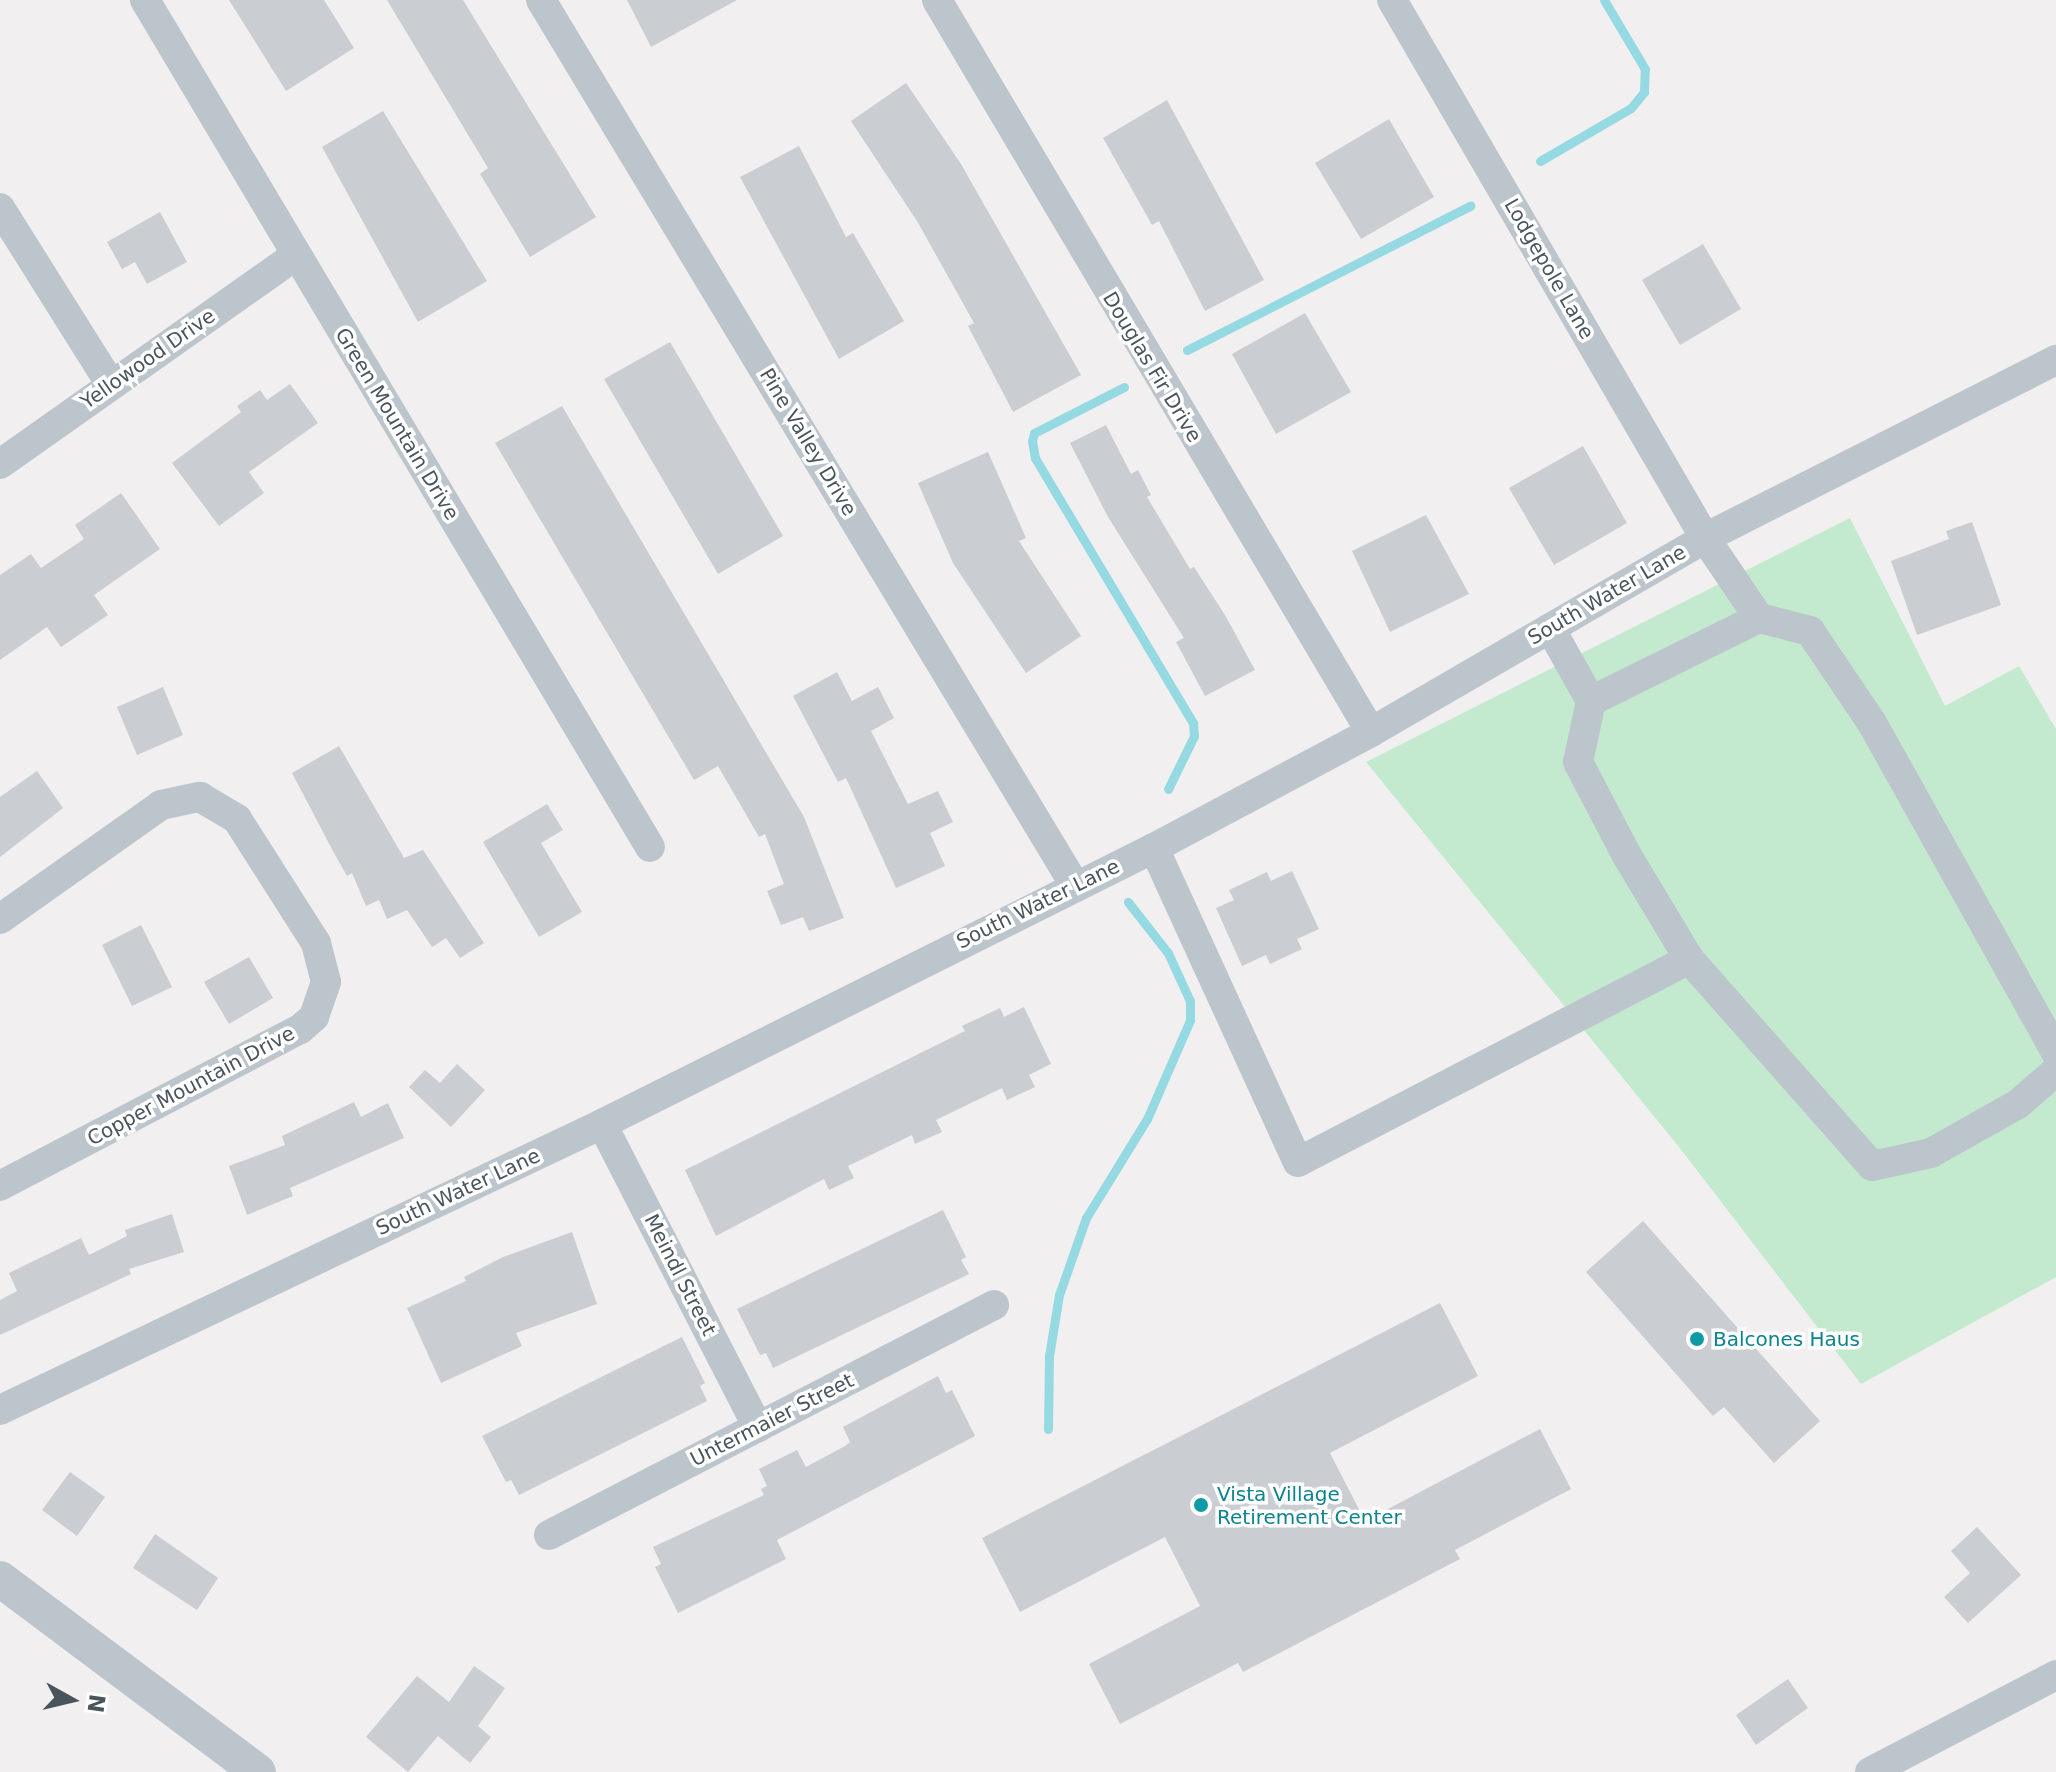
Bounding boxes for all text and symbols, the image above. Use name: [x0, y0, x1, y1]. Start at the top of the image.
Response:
street label: Lodgepole Lane: [1499, 194, 1599, 344]
street label: Douglas Fir Drive: [1098, 287, 1206, 447]
street label: Yellowood Drive: [76, 304, 220, 414]
street label: Green Mountain Drive: [330, 324, 464, 524]
street label: Pine Valley Drive: [754, 364, 862, 520]
street label: South Water Lane: [1524, 540, 1690, 650]
street label: South Water Lane: [953, 854, 1123, 954]
street label: Copper Mountain Drive: [83, 1021, 299, 1151]
street label: South Water Lane: [372, 1143, 544, 1241]
street label: Meindl Street: [639, 1210, 721, 1340]
place label: Balcones Haus: [1713, 1327, 1860, 1351]
marker: Balcones Haus: [1688, 1330, 1706, 1348]
street label: Untermaier Street: [686, 1368, 858, 1472]
place label: Vista Village Retirement Center: [1217, 1482, 1402, 1529]
marker: Vista Village Retirement Center: [1192, 1496, 1210, 1514]
north arrow: [32, 1660, 112, 1740]
text: N: [83, 1693, 110, 1714]

